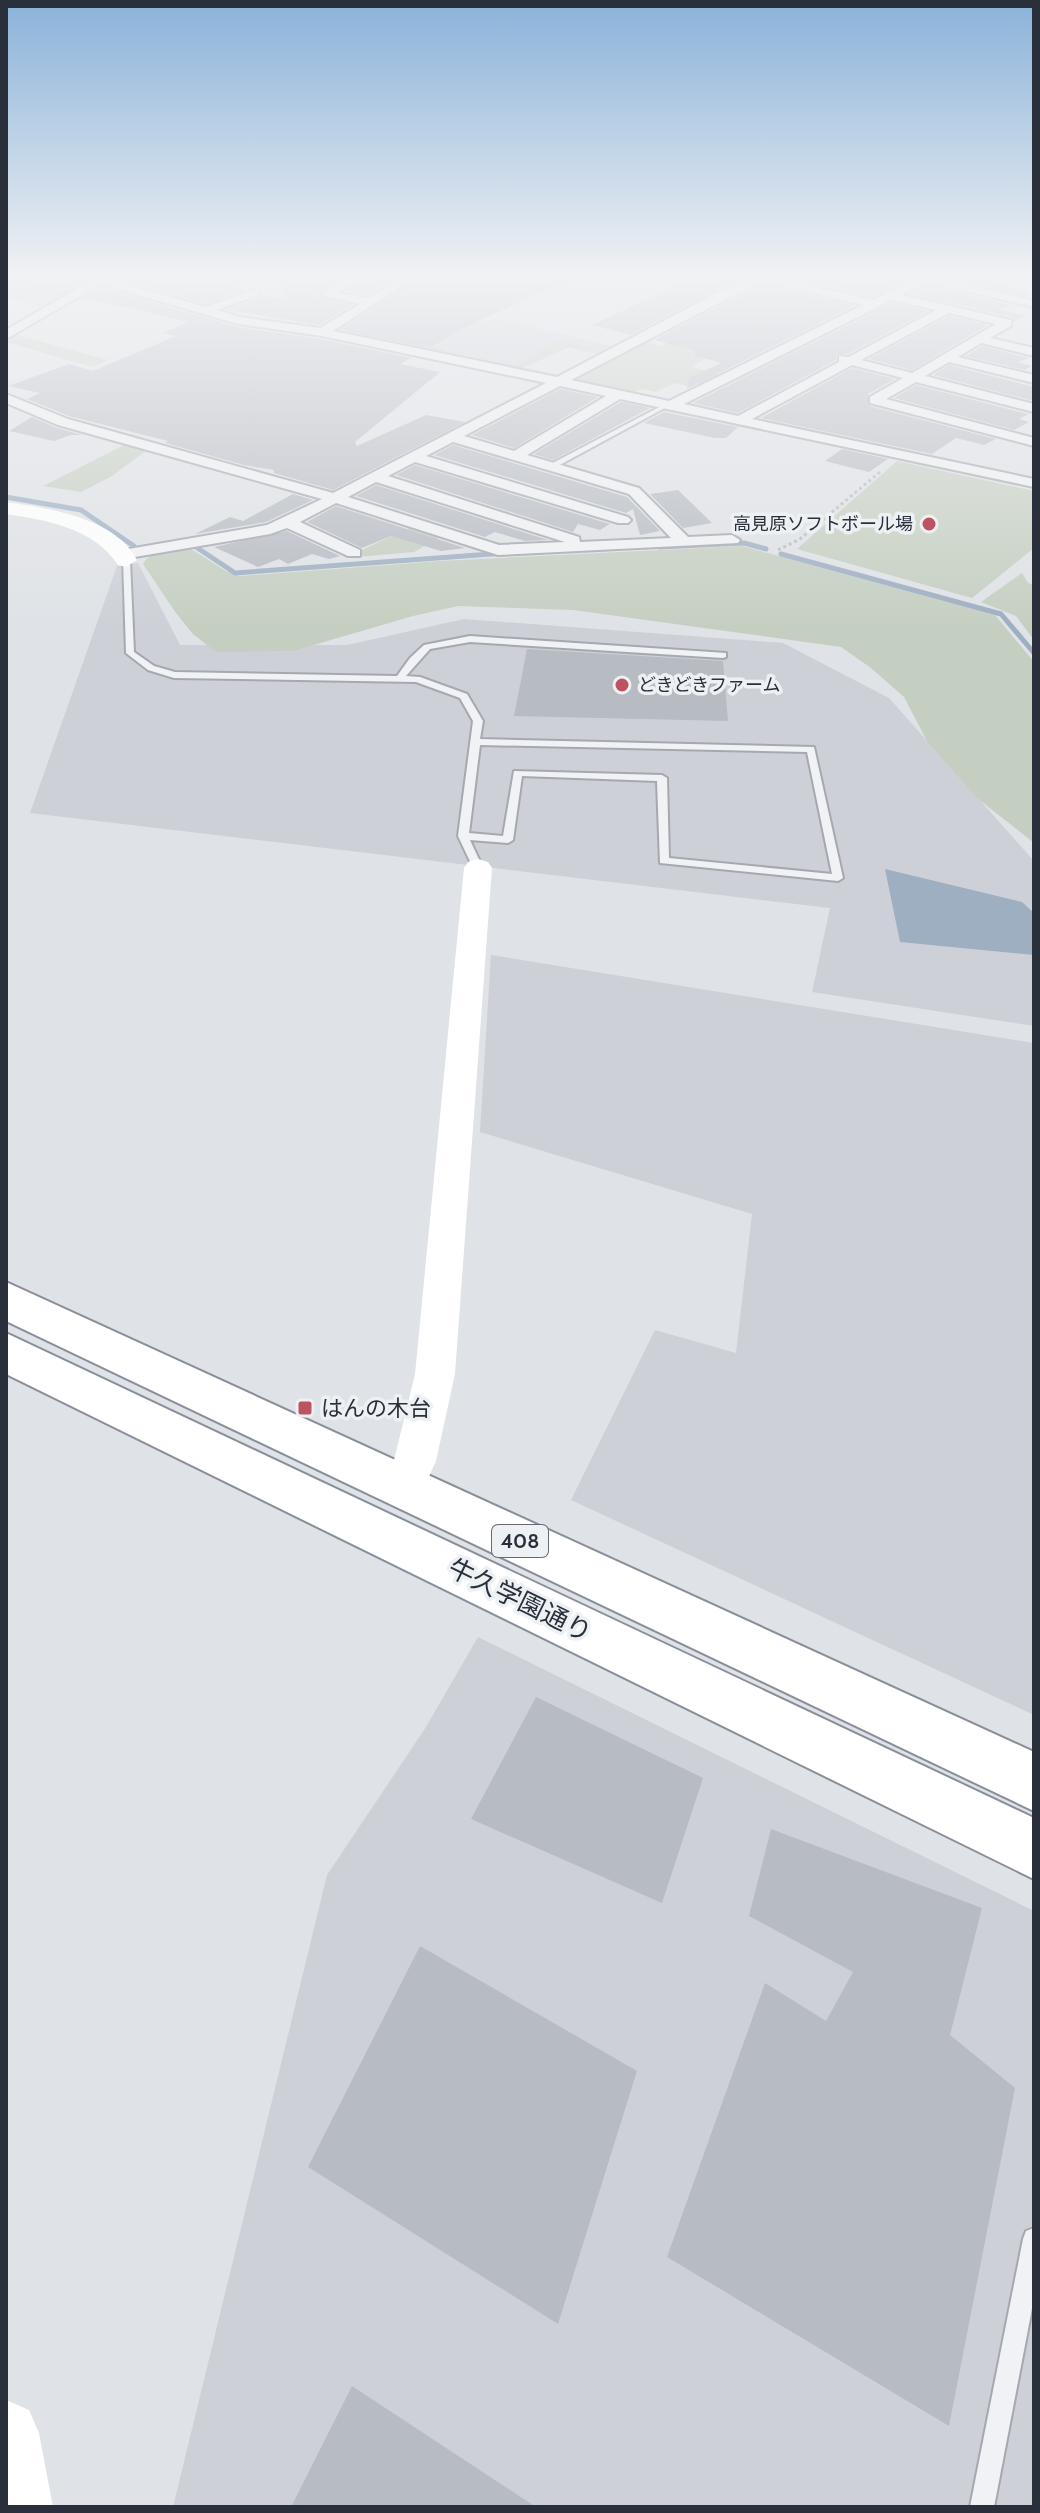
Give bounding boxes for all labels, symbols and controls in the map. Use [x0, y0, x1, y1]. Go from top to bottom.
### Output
place label: 高見原ソフトボール場 [733, 513, 913, 535]
marker: 高見原ソフトボール場 [920, 515, 938, 533]
place label: どきどきファーム [638, 674, 780, 696]
marker: どきどきファーム [613, 676, 631, 694]
place label: はんの木台 [321, 1395, 431, 1422]
marker: はんの木台 [296, 1399, 314, 1417]
road number: 408 [492, 1525, 548, 1557]
street label: 牛久学園通り [443, 1551, 597, 1649]

